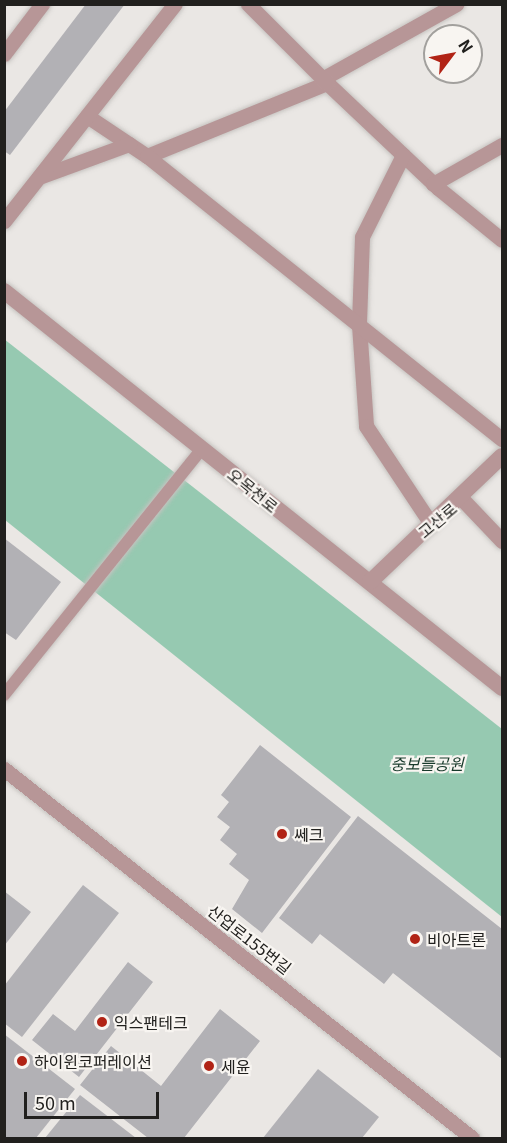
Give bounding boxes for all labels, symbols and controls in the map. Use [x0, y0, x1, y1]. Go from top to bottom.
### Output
north arrow [423, 24, 483, 84]
text: N [453, 34, 480, 57]
street label: 오목천로 [224, 464, 282, 516]
street label: 고산로 [414, 498, 460, 542]
park label: 중보들공원 [390, 753, 464, 773]
place label: 쎄크 [294, 824, 323, 844]
marker: 쎄크 [275, 827, 289, 841]
street label: 산업로155번길 [205, 901, 295, 977]
place label: 비아트론 [427, 929, 486, 949]
marker: 비아트론 [408, 932, 422, 946]
place label: 익스팬테크 [114, 1012, 188, 1032]
marker: 익스팬테크 [95, 1015, 109, 1029]
place label: 하이윈코퍼레이션 [34, 1051, 152, 1071]
marker: 하이윈코퍼레이션 [15, 1054, 29, 1068]
place label: 세윤 [221, 1056, 250, 1076]
marker: 세윤 [202, 1059, 216, 1073]
scale bar [27, 1080, 162, 1118]
text: 50 m [35, 1089, 76, 1115]

